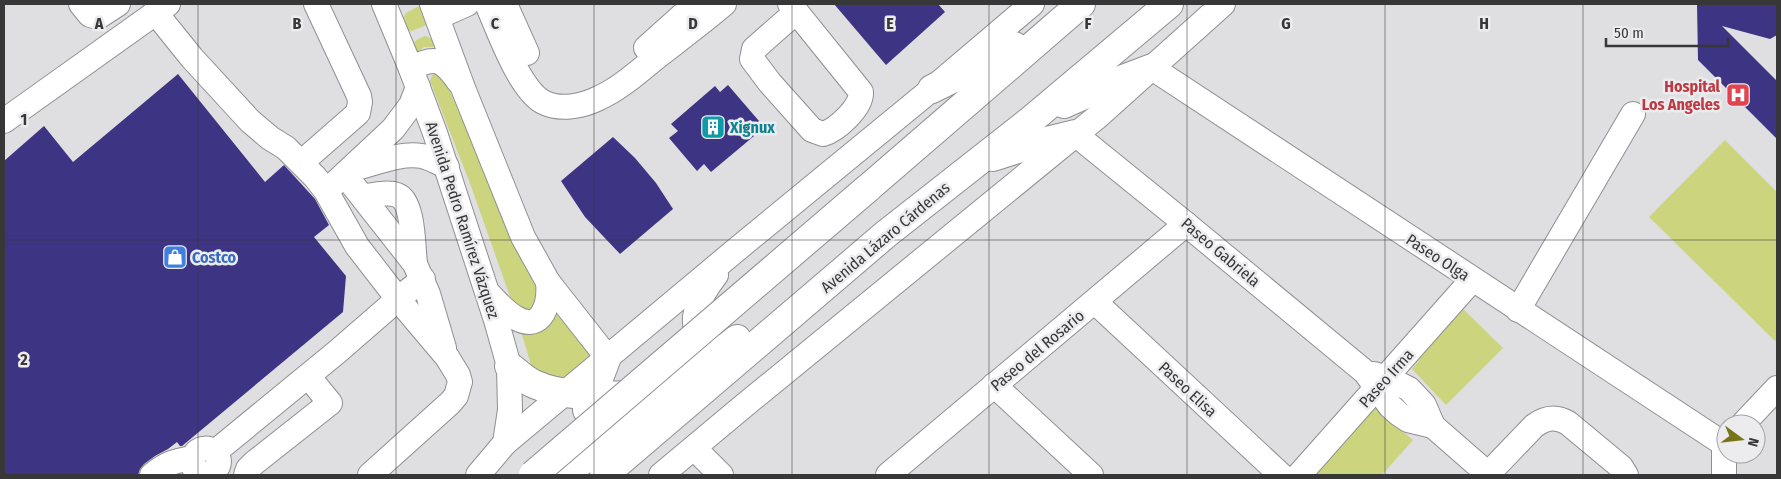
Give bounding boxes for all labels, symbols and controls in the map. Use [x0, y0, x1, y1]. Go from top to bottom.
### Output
text: A [94, 14, 104, 33]
text: B [293, 14, 302, 33]
text: C [491, 14, 500, 33]
text: D [688, 14, 698, 33]
text: E [886, 14, 894, 33]
text: F [1084, 14, 1092, 33]
text: G [1281, 14, 1291, 33]
text: H [1479, 14, 1489, 33]
scale bar [1606, 15, 1728, 47]
text: 50 m [1614, 24, 1644, 42]
place label: Hospital Los Angeles [1642, 77, 1721, 114]
hospital icon: Hospital Los Angeles [1725, 82, 1751, 108]
text: 1 [21, 110, 27, 129]
building icon: Xignux [700, 114, 726, 140]
place label: Xignux [729, 118, 775, 137]
street label: Avenida Pedro Ramírez Vázquez [422, 119, 503, 321]
street label: Avenida Lázaro Cárdenas [817, 178, 954, 297]
street label: Paseo Gabriela [1177, 214, 1264, 291]
street label: Paseo Olga [1403, 230, 1473, 285]
shop icon: Costco [162, 244, 188, 270]
place label: Costco [192, 248, 237, 267]
street label: Paseo del Rosario [987, 306, 1088, 395]
street label: Paseo Irma [1355, 345, 1418, 411]
text: 2 [19, 350, 28, 369]
street label: Paseo Elisa [1155, 358, 1221, 421]
north arrow [1716, 414, 1766, 464]
text: N [1744, 436, 1762, 448]

